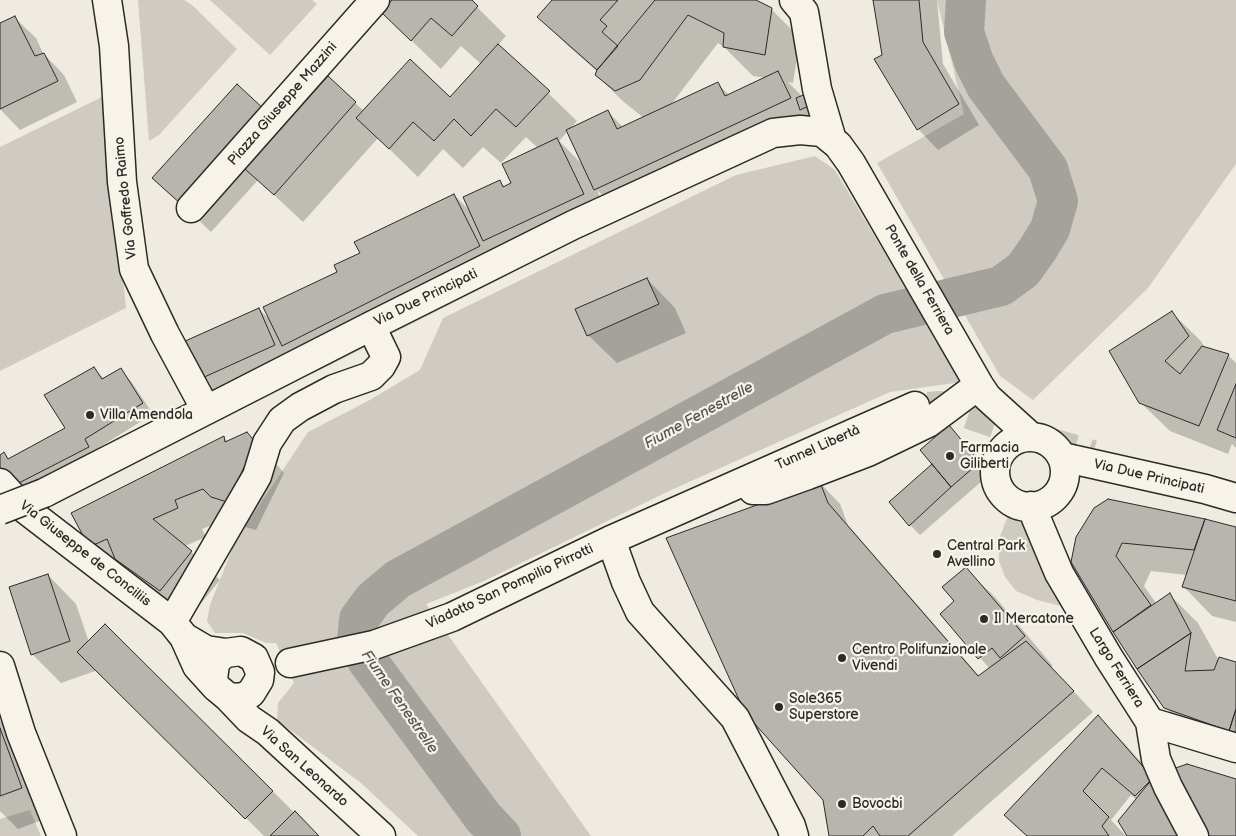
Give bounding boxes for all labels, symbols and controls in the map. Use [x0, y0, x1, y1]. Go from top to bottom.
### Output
street label: Piazza Giuseppe Mazzini [225, 39, 341, 169]
street label: Via Goffredo Raimo [111, 136, 141, 260]
street label: Ponte della Ferriera [881, 222, 957, 338]
street label: Via Due Principati [371, 266, 481, 330]
water label: Fiume Fenestrelle [641, 379, 757, 453]
place label: Villa Amendola [100, 407, 193, 423]
marker: Villa Amendola [84, 409, 96, 421]
street label: Tunnel Libertà [773, 422, 863, 474]
place label: Farmacia Giliberti [960, 440, 1019, 472]
marker: Farmacia Giliberti [944, 450, 956, 462]
street label: Via Due Principati [1092, 456, 1206, 498]
street label: Via Giuseppe de Conciliis [16, 498, 154, 610]
place label: Central Park Avellino [947, 538, 1025, 570]
street label: Viadotto San Pompilio Pirrotti [424, 541, 596, 633]
marker: Central Park Avellino [931, 548, 943, 560]
place label: Il Mercatone [994, 611, 1074, 627]
marker: Il Mercatone [978, 613, 990, 625]
street label: Largo Ferriera [1085, 625, 1147, 711]
place label: Centro Polifunzionale Vivendi [852, 642, 986, 674]
water label: Fiume Fenestrelle [357, 647, 441, 757]
marker: Centro Polifunzionale Vivendi [836, 652, 848, 664]
place label: Sole365 Superstore [789, 691, 859, 724]
marker: Sole365 Superstore [773, 701, 785, 713]
street label: Via San Leonardo [257, 723, 351, 811]
place label: Bovocbi [852, 796, 903, 812]
marker: Bovocbi [836, 798, 848, 810]

